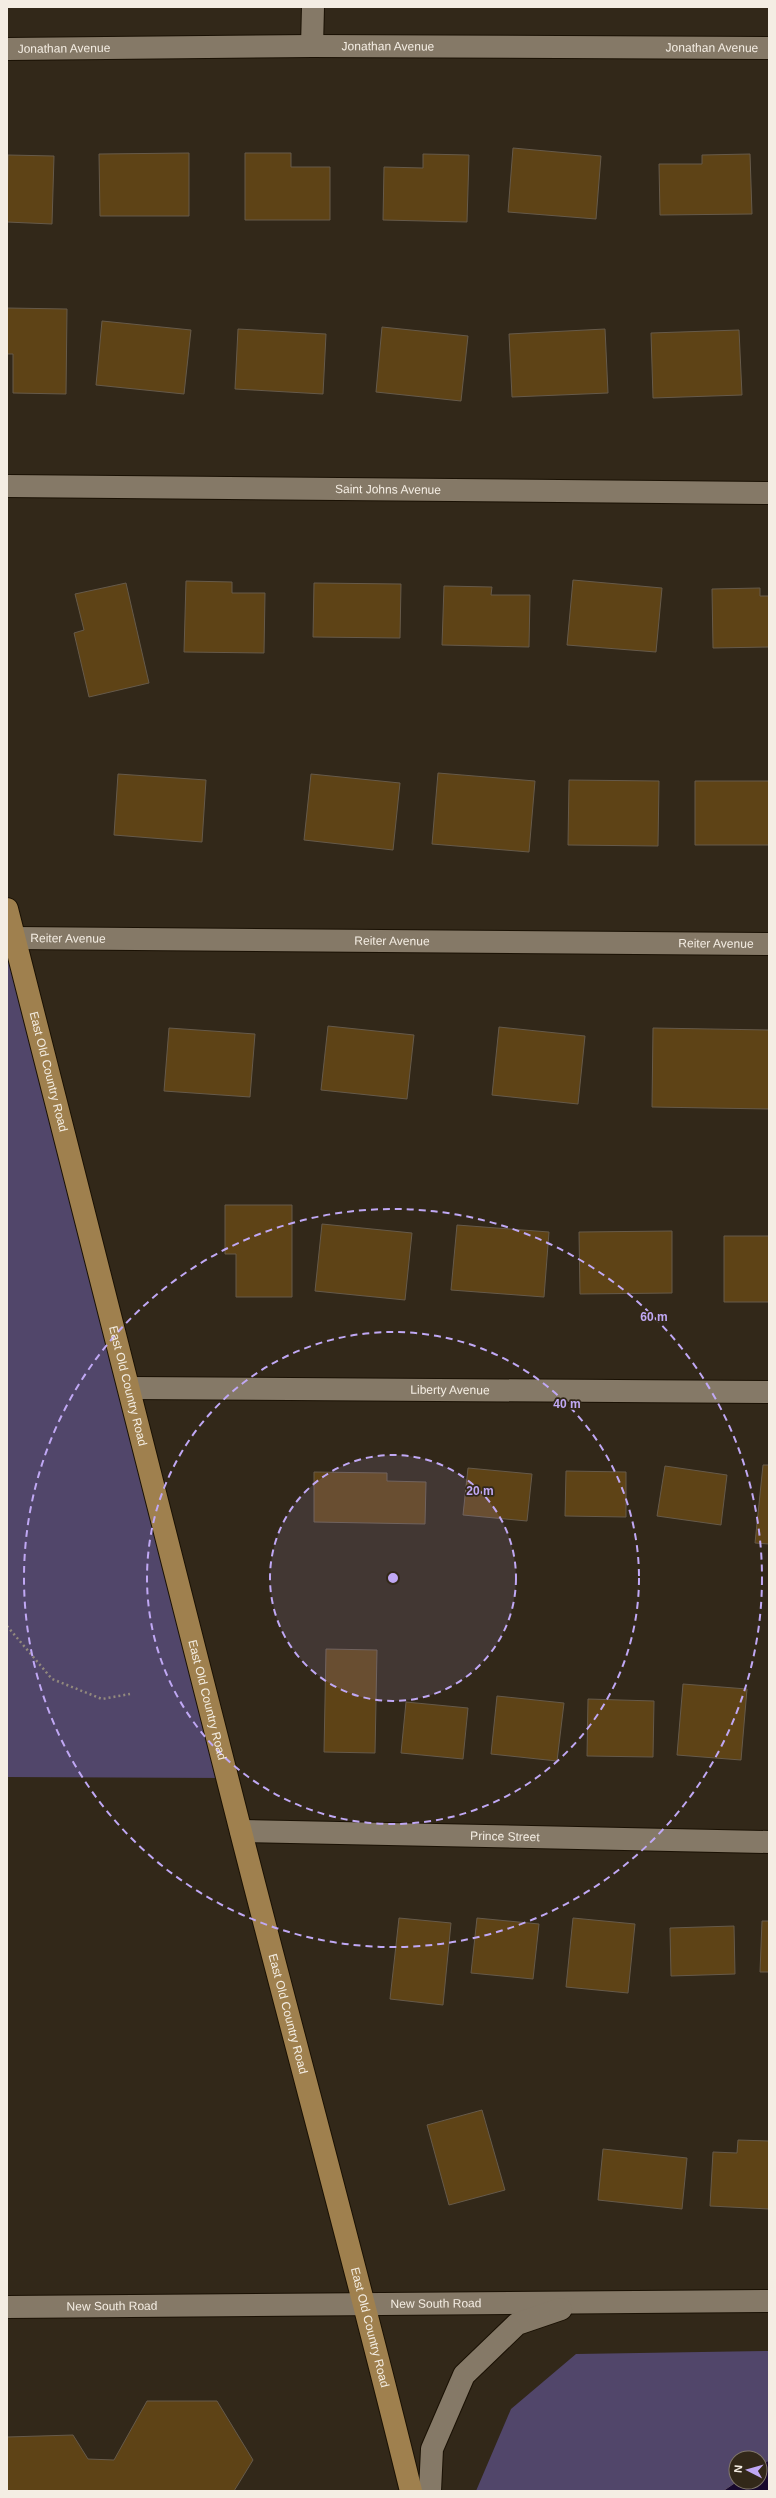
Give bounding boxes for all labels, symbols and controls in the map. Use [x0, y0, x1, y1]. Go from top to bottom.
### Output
street label: Jonathan Avenue [342, 39, 435, 54]
street label: Jonathan Avenue [18, 41, 111, 56]
street label: Jonathan Avenue [666, 41, 759, 55]
street label: Saint Johns Avenue [335, 482, 441, 497]
street label: Reiter Avenue [30, 931, 106, 946]
street label: Reiter Avenue [354, 934, 430, 948]
street label: Reiter Avenue [678, 936, 754, 951]
street label: East Old Country Road [27, 1010, 71, 1133]
text: 60 m [640, 1310, 668, 1324]
street label: East Old Country Road [106, 1324, 150, 1447]
street label: Liberty Avenue [410, 1383, 490, 1397]
text: 40 m [553, 1397, 581, 1411]
text: 20 m [466, 1484, 494, 1498]
centre of rings [386, 1571, 400, 1585]
street label: East Old Country Road [185, 1638, 229, 1762]
street label: Prince Street [470, 1829, 540, 1844]
street label: East Old Country Road [266, 1952, 311, 2075]
street label: East Old Country Road [348, 2266, 392, 2389]
street label: New South Road [390, 2296, 481, 2311]
street label: New South Road [67, 2299, 157, 2314]
north arrow [728, 2450, 768, 2490]
text: N [732, 2464, 744, 2474]

